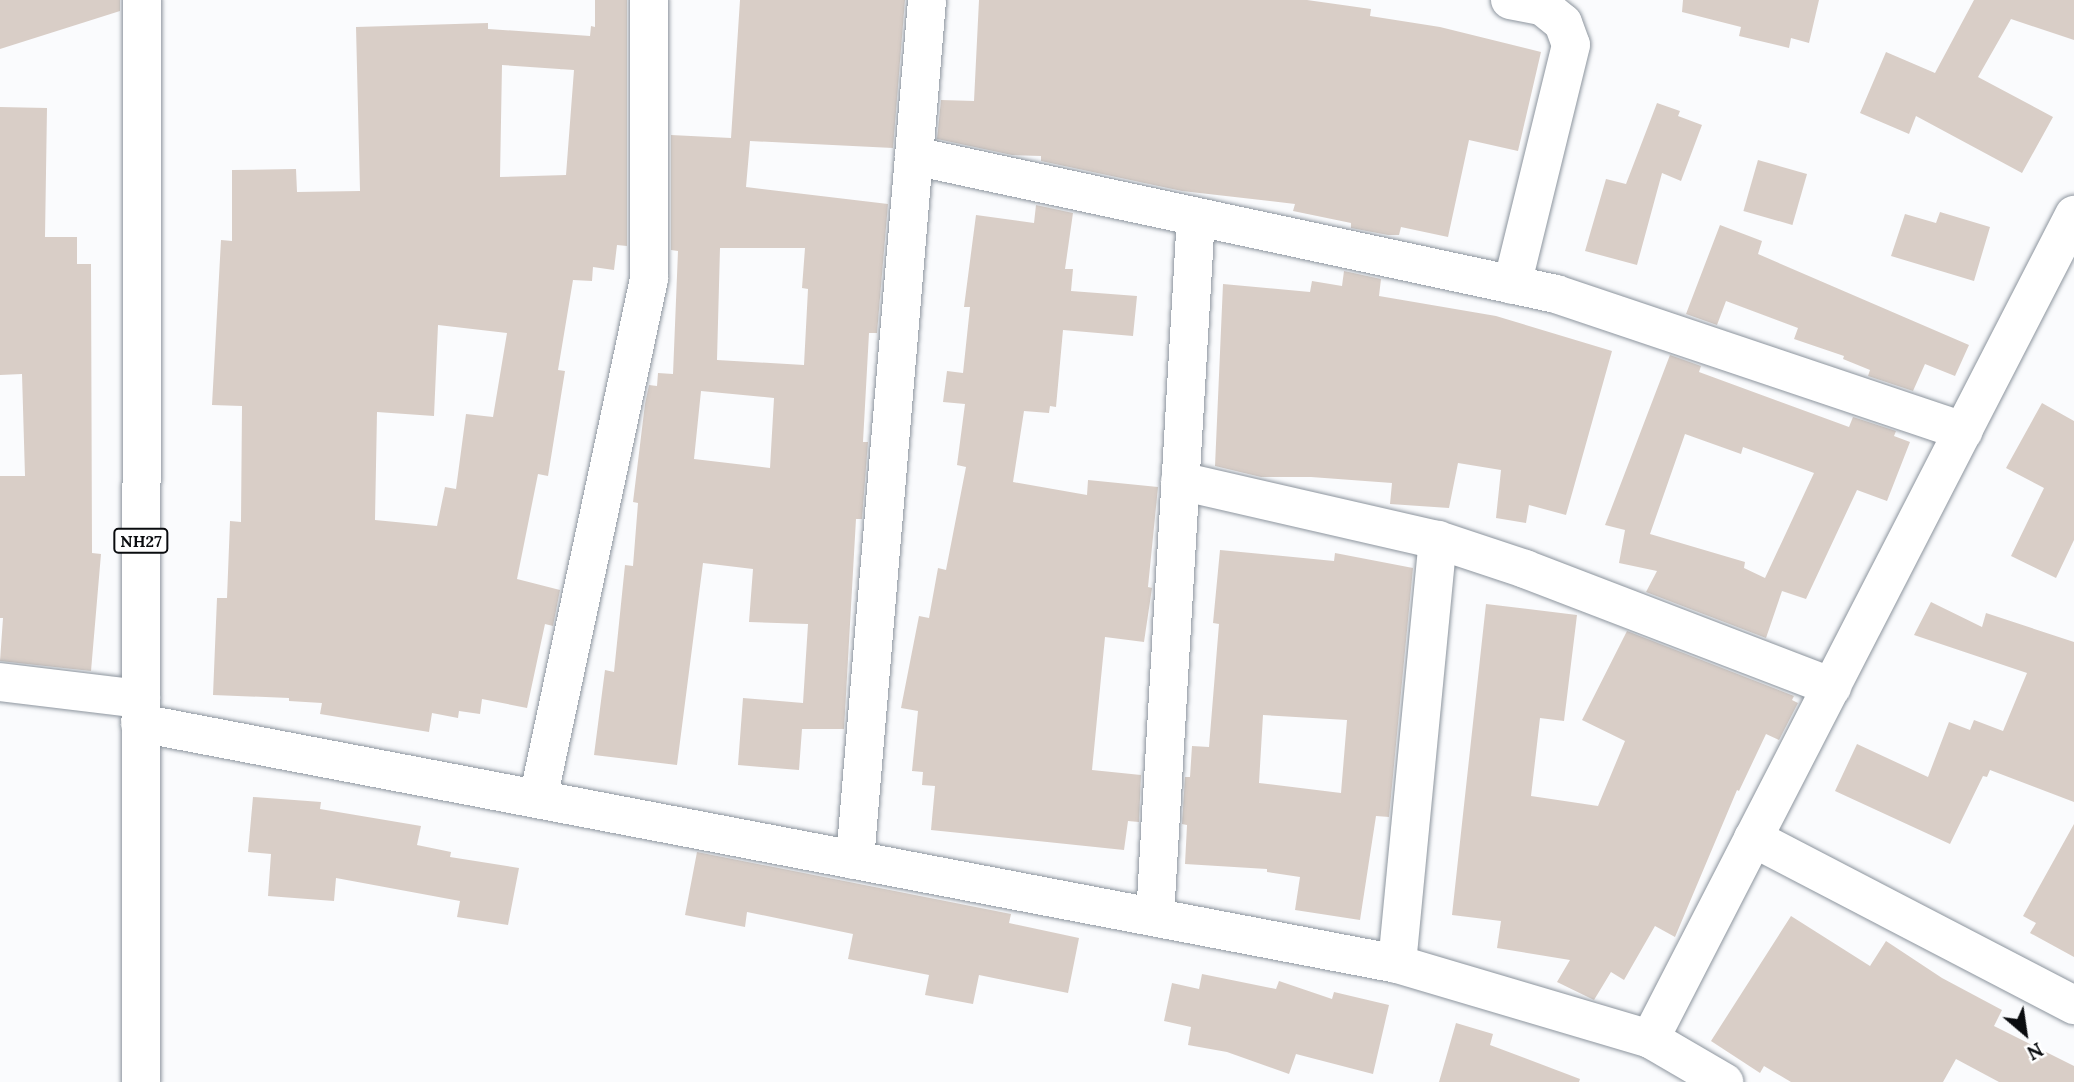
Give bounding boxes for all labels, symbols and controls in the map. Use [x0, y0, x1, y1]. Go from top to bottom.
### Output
road number: NH27 [113, 528, 169, 554]
north arrow [1990, 998, 2060, 1068]
text: N [2023, 1037, 2047, 1065]

